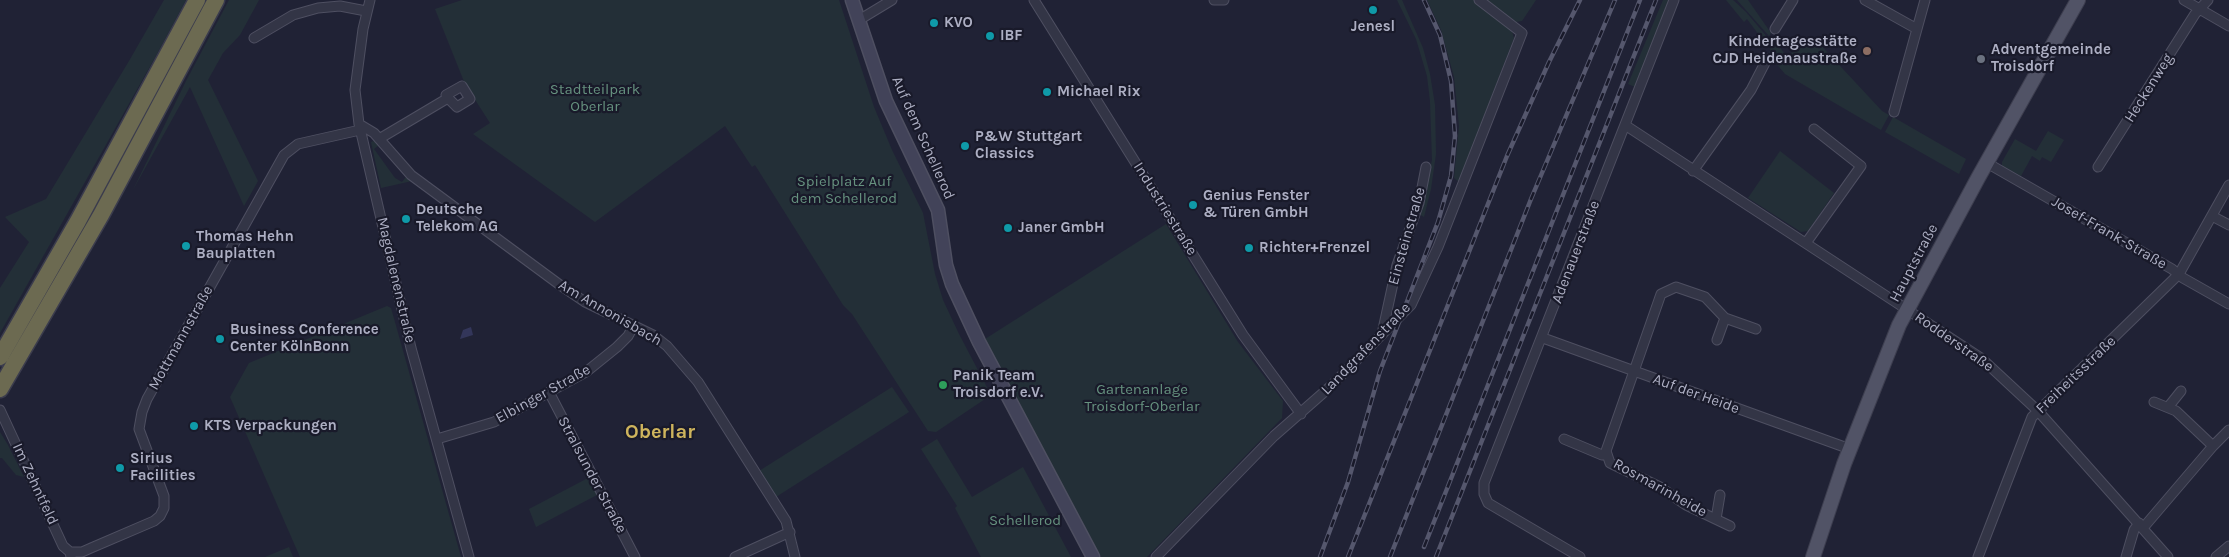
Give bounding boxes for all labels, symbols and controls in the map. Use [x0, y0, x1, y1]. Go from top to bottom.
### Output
marker: Jenesl [1367, 4, 1379, 16]
place label: KVO [944, 14, 973, 32]
marker: KVO [928, 17, 940, 29]
place label: Jenesl [1351, 18, 1395, 36]
place label: IBF [1000, 27, 1022, 45]
marker: IBF [984, 30, 996, 42]
place label: Kindertagesstätte CJD Heidenaustraße [1712, 33, 1857, 68]
place label: Adventgemeinde Troisdorf [1991, 41, 2111, 76]
marker: Kindertagesstätte CJD Heidenaustraße [1861, 45, 1873, 57]
street label: Heckenweg [2121, 50, 2177, 126]
marker: Adventgemeinde Troisdorf [1975, 53, 1987, 65]
street label: Auf dem Schellerod [888, 74, 958, 202]
park label: Stadtteilpark Oberlar [550, 81, 640, 116]
place label: Michael Rix [1057, 83, 1140, 101]
marker: Michael Rix [1041, 86, 1053, 98]
place label: P&W Stuttgart Classics [975, 128, 1082, 163]
marker: P&W Stuttgart Classics [959, 140, 971, 152]
street label: Industriestraße [1129, 159, 1201, 259]
park label: Spielplatz Auf dem Schellerod [791, 173, 897, 208]
street label: Einsteinstraße [1384, 185, 1430, 287]
place label: Genius Fenster & Türen GmbH [1203, 187, 1309, 222]
street label: Josef-Frank-Straße [2048, 193, 2170, 273]
street label: Adenauerstraße [1548, 198, 1604, 306]
marker: Genius Fenster & Türen GmbH [1187, 199, 1199, 211]
place label: Deutsche Telekom AG [416, 201, 498, 236]
marker: Deutsche Telekom AG [400, 213, 412, 225]
street label: Magdalenenstraße [373, 215, 419, 345]
place label: Janer GmbH [1018, 219, 1105, 237]
street label: Hauptstraße [1886, 221, 1942, 305]
marker: Janer GmbH [1002, 222, 1014, 234]
place label: Thomas Hehn Bauplatten [196, 228, 294, 263]
place label: Richter+Frenzel [1259, 239, 1370, 257]
marker: Thomas Hehn Bauplatten [180, 240, 192, 252]
marker: Richter+Frenzel [1243, 242, 1255, 254]
street label: Am Annonisbach [555, 276, 665, 350]
street label: Mottmannstraße [145, 283, 217, 393]
street label: Landgrafenstraße [1317, 299, 1415, 399]
street label: Rodderstraße [1911, 308, 1997, 376]
place label: Business Conference Center KölnBonn [230, 321, 379, 356]
street label: Freiheitsstraße [2032, 332, 2120, 418]
marker: Business Conference Center KölnBonn [214, 333, 226, 345]
street label: Elbinger Straße [493, 361, 593, 427]
place label: Panik Team Troisdorf e.V. [953, 367, 1043, 402]
street label: Auf der Heide [1650, 370, 1742, 418]
marker: Panik Team Troisdorf e.V. [937, 379, 949, 391]
park label: Gartenanlage Troisdorf-Oberlar [1085, 381, 1199, 416]
street label: Stralsunder Straße [554, 414, 630, 536]
place label: KTS Verpackungen [204, 417, 337, 435]
marker: KTS Verpackungen [188, 420, 200, 432]
district label: Oberlar [625, 420, 695, 444]
street label: Im Zehntfeld [8, 440, 62, 528]
place label: Sirius Facilities [130, 450, 196, 485]
street label: Rosmarinheide [1610, 455, 1710, 521]
marker: Sirius Facilities [114, 462, 126, 474]
park label: Schellerod [989, 512, 1061, 530]

